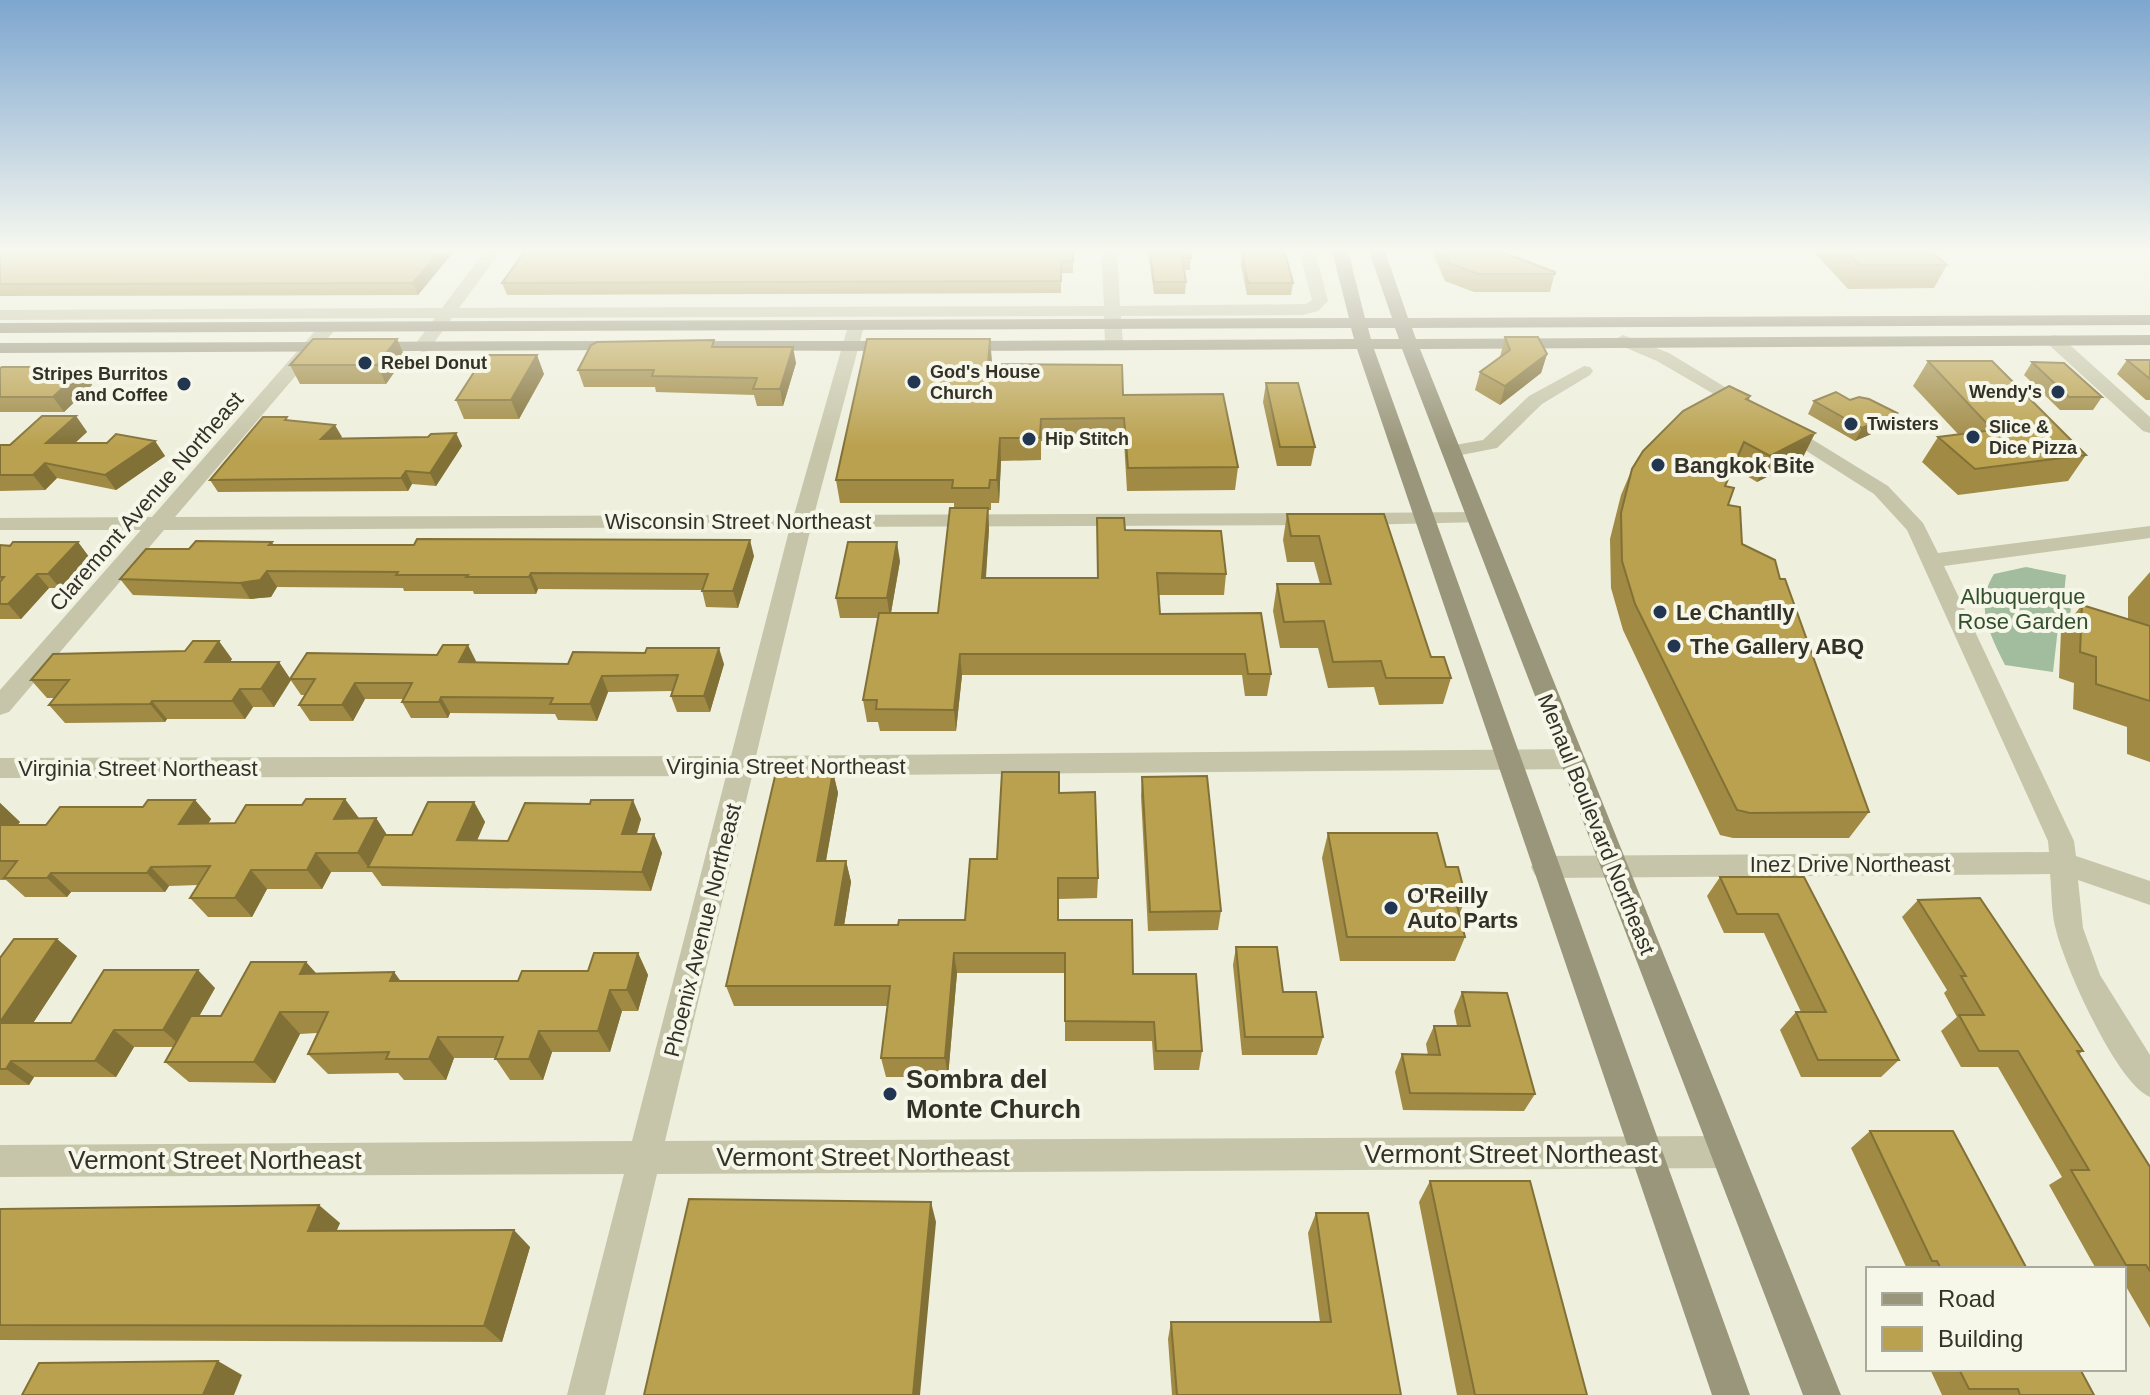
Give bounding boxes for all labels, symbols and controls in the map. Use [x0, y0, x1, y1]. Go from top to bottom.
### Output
place label: Rebel Donut [381, 353, 487, 373]
marker: Rebel Donut [356, 354, 374, 372]
place label: God's House Church [930, 362, 1040, 403]
place label: Stripes Burritos and Coffee [32, 364, 168, 405]
marker: God's House Church [905, 373, 923, 391]
marker: Stripes Burritos and Coffee [175, 375, 193, 393]
place label: Wendy's [1969, 382, 2042, 402]
marker: Wendy's [2049, 383, 2067, 401]
street label: Claremont Avenue Northeast [44, 387, 248, 616]
place label: Twisters [1867, 414, 1939, 434]
marker: Twisters [1842, 415, 1860, 433]
place label: Slice & Dice Pizza [1989, 417, 2078, 458]
marker: Slice & Dice Pizza [1964, 428, 1982, 446]
place label: Hip Stitch [1045, 429, 1129, 449]
marker: Hip Stitch [1020, 430, 1038, 448]
place label: Bangkok Bite [1674, 453, 1815, 478]
marker: Bangkok Bite [1649, 456, 1667, 474]
street label: Wisconsin Street Northeast [605, 509, 871, 534]
park label: Albuquerque Rose Garden [1958, 584, 2088, 634]
place label: Le Chantlly [1676, 600, 1795, 625]
marker: Le Chantlly [1651, 603, 1669, 621]
place label: The Gallery ABQ [1690, 634, 1864, 659]
marker: The Gallery ABQ [1665, 637, 1683, 655]
street label: Menaul Boulevard Northeast [1533, 690, 1660, 958]
street label: Virginia Street Northeast [666, 754, 906, 779]
street label: Virginia Street Northeast [18, 756, 258, 781]
street label: Phoenix Avenue Northeast [659, 801, 746, 1059]
street label: Inez Drive Northeast [1750, 852, 1950, 877]
place label: O'Reilly Auto Parts [1407, 883, 1518, 933]
marker: O'Reilly Auto Parts [1382, 899, 1400, 917]
place label: Sombra del Monte Church [906, 1064, 1081, 1124]
marker: Sombra del Monte Church [881, 1085, 899, 1103]
street label: Vermont Street Northeast [1364, 1139, 1658, 1169]
street label: Vermont Street Northeast [716, 1142, 1010, 1172]
street label: Vermont Street Northeast [68, 1145, 362, 1175]
legend [1866, 1267, 2126, 1371]
text: Road [1938, 1285, 1995, 1312]
text: Building [1938, 1325, 2023, 1352]

